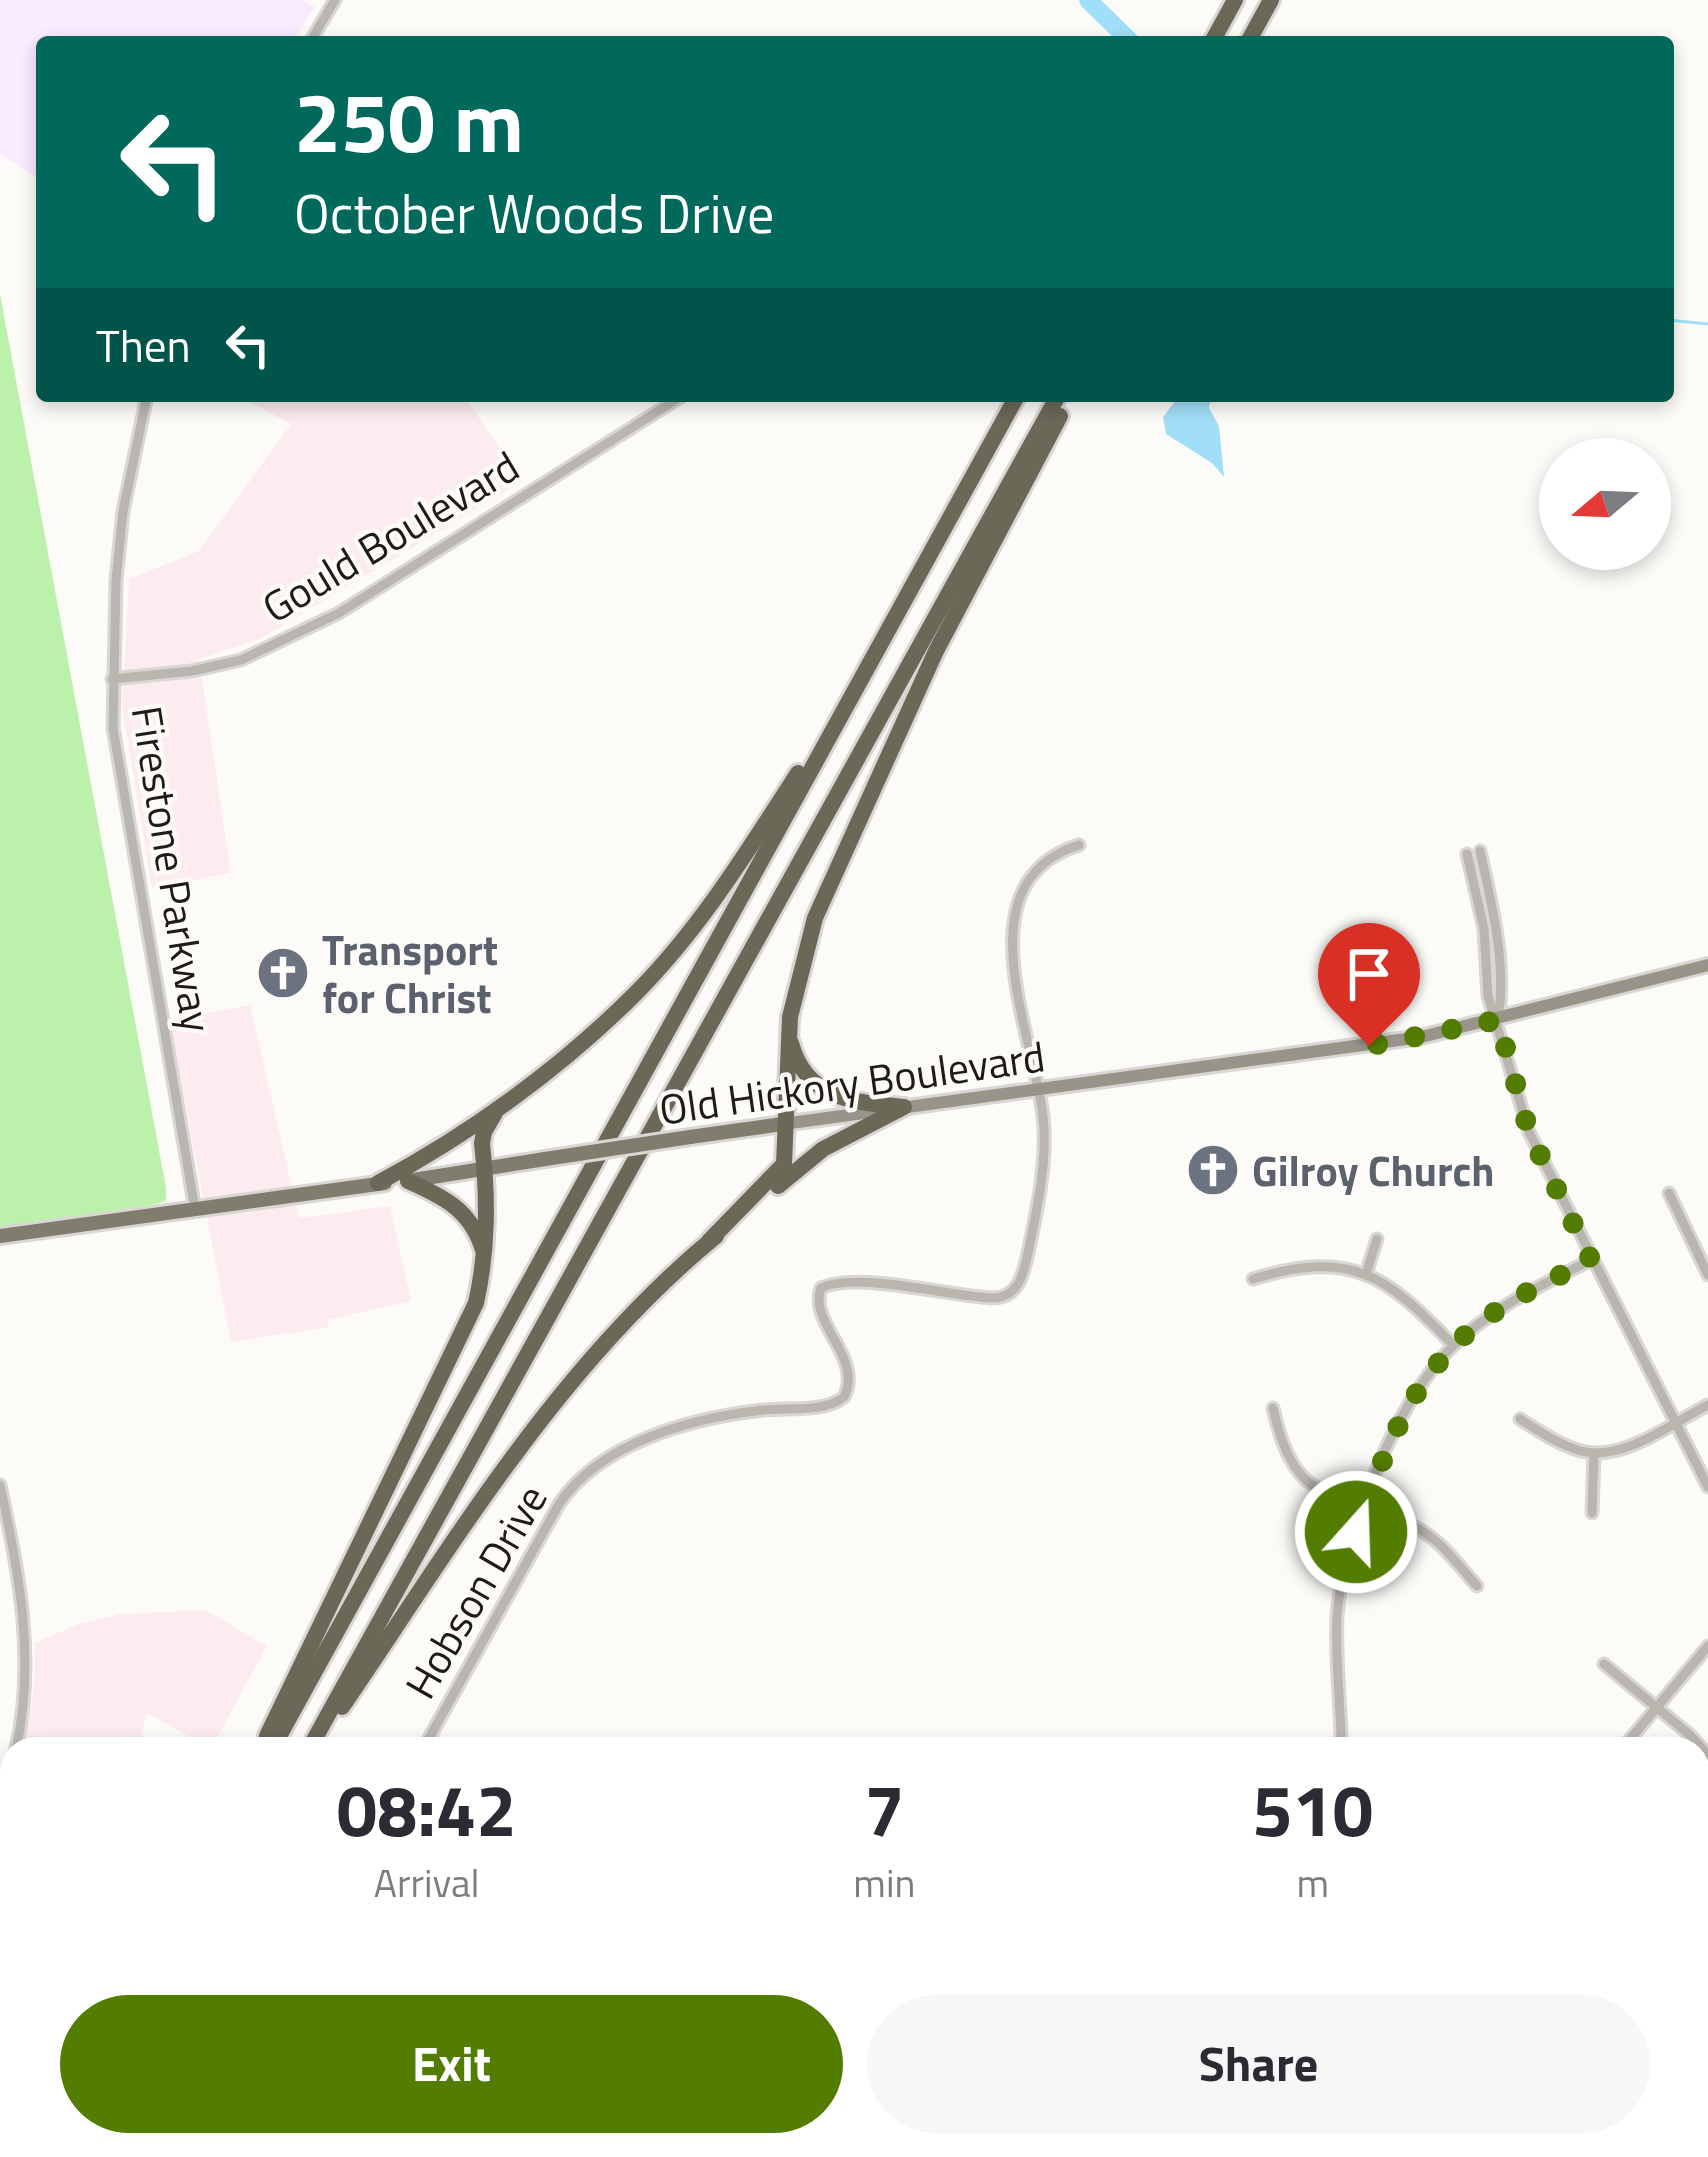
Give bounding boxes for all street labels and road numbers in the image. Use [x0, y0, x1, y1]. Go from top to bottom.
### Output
street label: Gould Boulevard [249, 434, 531, 638]
street label: Firestone Parkway [116, 701, 230, 1037]
street label: Old Hickory Boulevard [655, 1023, 1049, 1141]
street label: Hobson Drive [388, 1472, 562, 1710]

